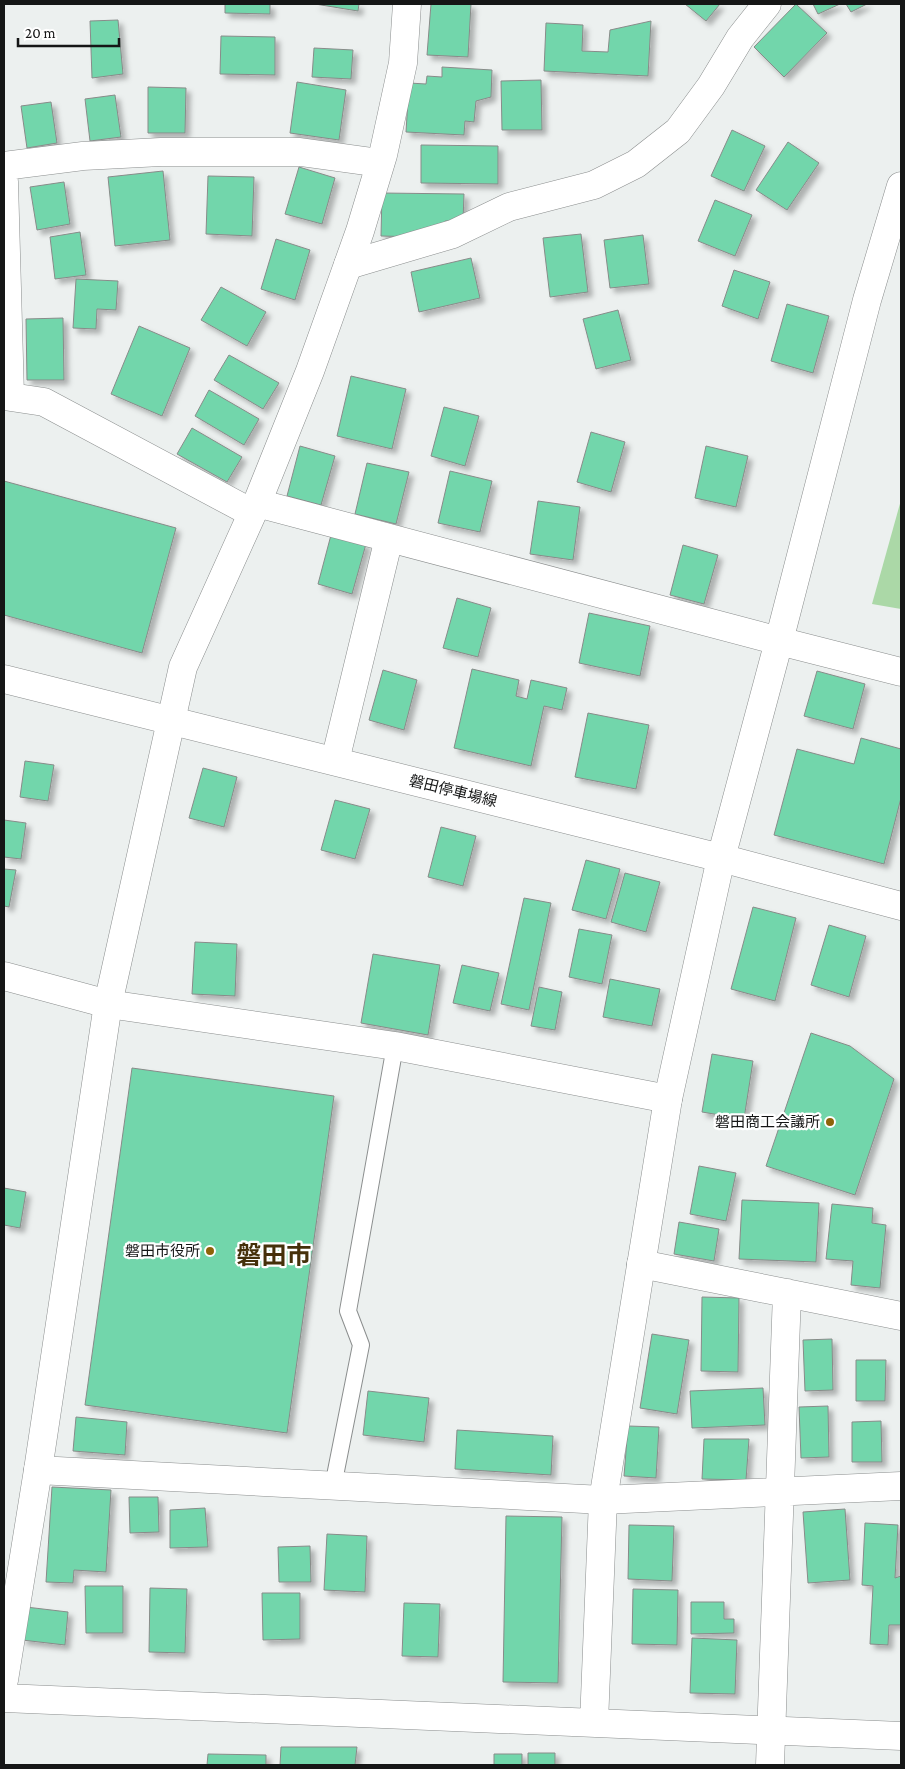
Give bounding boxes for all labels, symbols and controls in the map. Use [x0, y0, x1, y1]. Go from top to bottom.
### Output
scale bar [18, 15, 119, 47]
text: 20 m [25, 25, 56, 41]
street label: 磐田停車場線 [407, 772, 499, 810]
place label: 磐田商工会議所 [715, 1114, 820, 1130]
marker: 磐田商工会議所 [824, 1116, 836, 1128]
district label: 磐田市 [236, 1242, 312, 1269]
place label: 磐田市役所 [125, 1243, 200, 1259]
marker: 磐田市役所 [204, 1245, 216, 1257]

